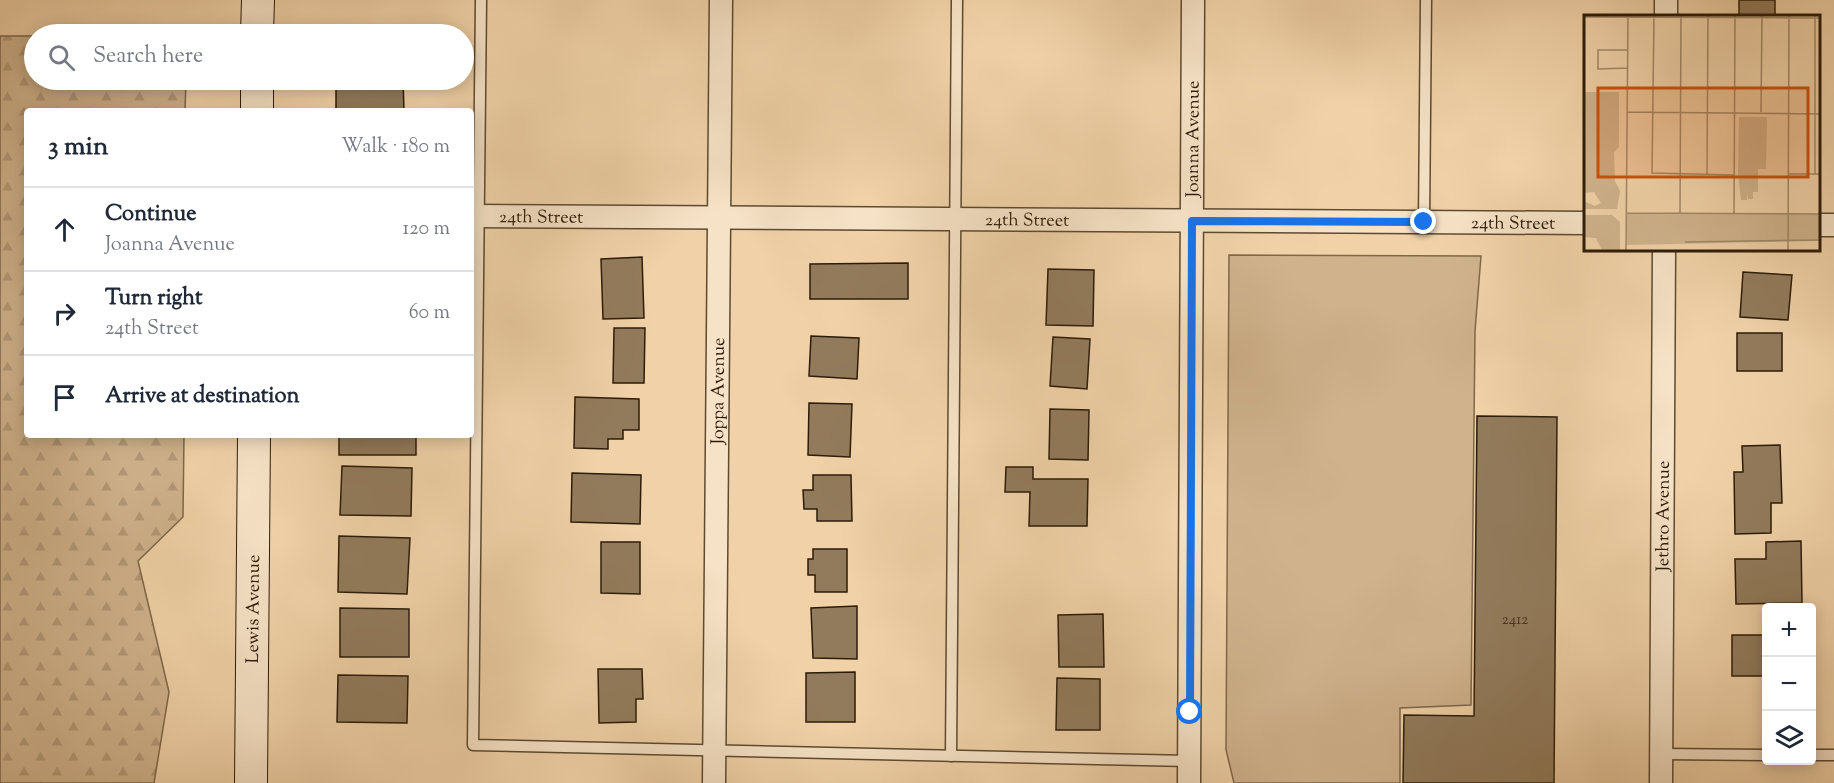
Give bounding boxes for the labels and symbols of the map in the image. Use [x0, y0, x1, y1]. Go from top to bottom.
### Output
inset map [1584, 15, 1819, 250]
street label: Joanna Avenue [1181, 80, 1208, 199]
street label: 24th Street [499, 205, 583, 232]
street label: 24th Street [985, 208, 1069, 235]
route end [1410, 208, 1436, 234]
street label: 24th Street [1471, 211, 1555, 238]
street label: Joppa Avenue [706, 337, 733, 446]
street label: Jethro Avenue [1651, 461, 1678, 572]
street label: Lewis Avenue [241, 555, 268, 663]
house number: 2412 [1502, 610, 1528, 631]
route start [1176, 698, 1202, 724]

